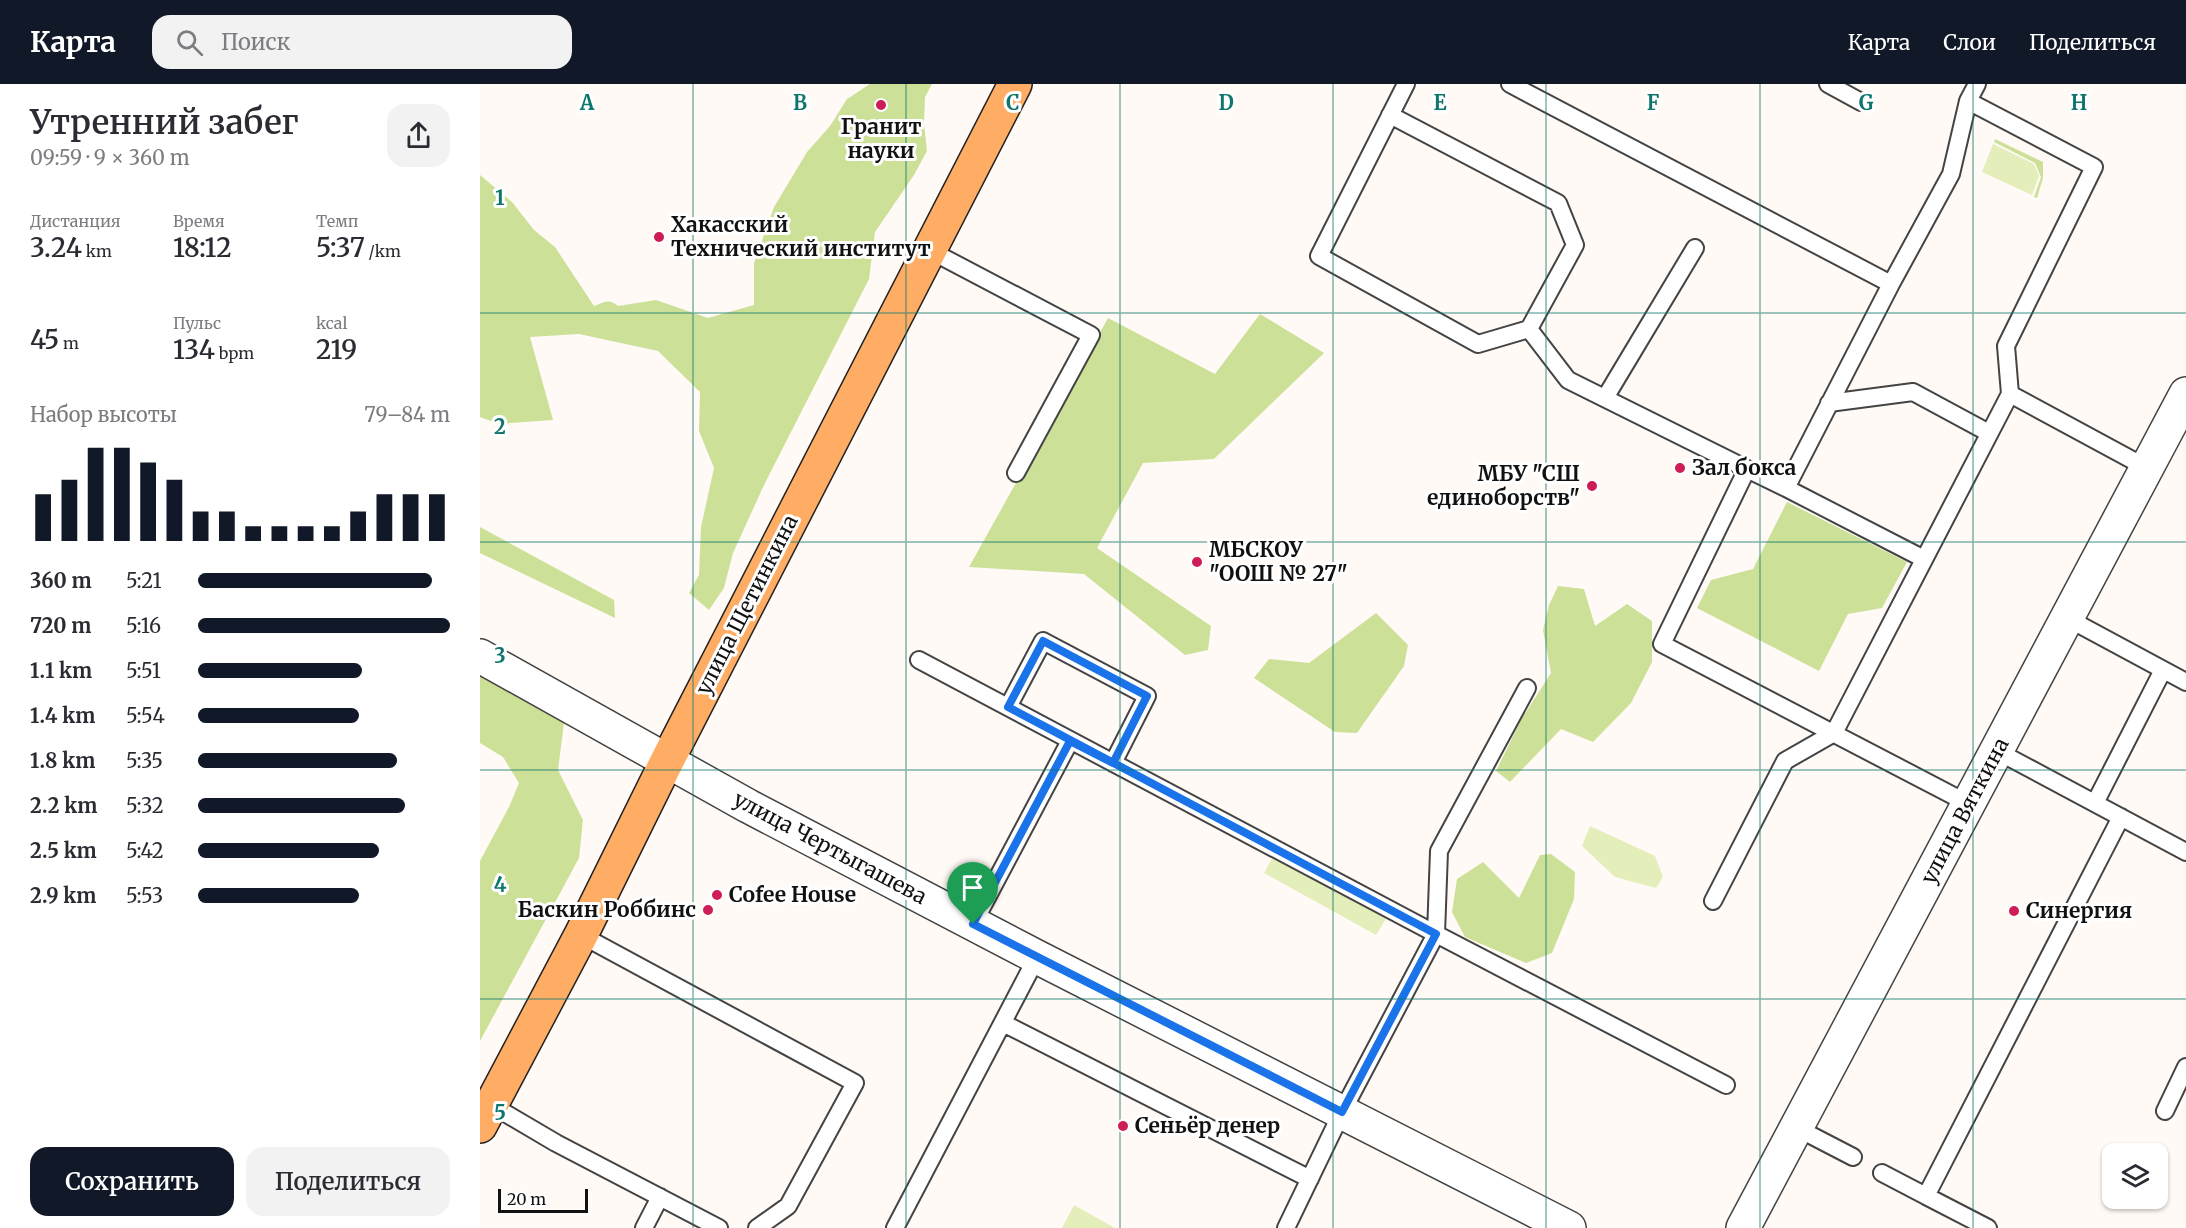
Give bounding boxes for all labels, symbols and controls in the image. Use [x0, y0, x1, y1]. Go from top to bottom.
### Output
search box [152, 15, 572, 69]
text: Карта [30, 24, 116, 60]
icon: search [173, 26, 206, 59]
text: Поиск [221, 28, 291, 56]
text: Карта [1848, 29, 1910, 56]
text: Слои [1943, 29, 1996, 56]
text: Поделиться [2029, 29, 2156, 56]
text: A [579, 90, 595, 115]
text: B [793, 90, 807, 115]
text: C [1006, 90, 1020, 115]
text: D [1218, 90, 1234, 115]
text: E [1433, 90, 1447, 115]
text: F [1647, 90, 1660, 115]
text: G [1859, 90, 1874, 115]
text: H [2071, 90, 2087, 115]
marker: Гранит науки [874, 98, 888, 112]
text: Утренний забег [30, 102, 299, 143]
button: share [387, 104, 450, 167]
place label: Гранит науки [841, 113, 921, 164]
text: 09:59 · 9 × 360 m [30, 145, 190, 170]
text: 1 [495, 185, 505, 210]
text: Дистанция [30, 211, 121, 231]
text: Время [173, 211, 225, 231]
text: Темп [316, 211, 358, 231]
place label: Хакасский Технический институт [671, 211, 931, 262]
marker: Хакасский Технический институт [652, 230, 666, 244]
text: 3.24 [30, 231, 82, 264]
text: 18:12 [173, 231, 232, 264]
text: 5:37 [316, 231, 365, 264]
text: km [82, 241, 112, 261]
text: /km [365, 241, 401, 261]
text: Пульс [173, 313, 221, 333]
text: kcal [316, 313, 347, 333]
text: 45 [30, 323, 59, 356]
text: m [59, 333, 79, 353]
text: 134 [173, 333, 215, 366]
text: 219 [316, 333, 357, 366]
text: bpm [215, 343, 254, 363]
text: Набор высоты [30, 402, 177, 427]
text: 79–84 m [364, 402, 450, 427]
text: 2 [494, 414, 506, 439]
place label: Зал бокса [1692, 454, 1797, 481]
place label: МБУ "СШ единоборств" [1427, 460, 1580, 511]
marker: Зал бокса [1673, 461, 1687, 475]
marker: МБУ "СШ единоборств" [1585, 479, 1599, 493]
street label: улица Щетинкина [689, 510, 804, 699]
place label: МБСКОУ "ООШ № 27" [1209, 536, 1348, 587]
marker: МБСКОУ "ООШ № 27" [1190, 555, 1204, 569]
text: 360 m [30, 568, 92, 593]
text: 5:21 [126, 568, 162, 593]
text: 720 m [30, 613, 91, 638]
text: 5:16 [126, 613, 161, 638]
text: 3 [494, 643, 506, 668]
text: 1.1 km [30, 658, 92, 683]
text: 5:51 [126, 658, 161, 683]
text: 1.4 km [30, 703, 95, 728]
text: 5:54 [126, 703, 165, 728]
street label: улица Вяткина [1915, 733, 2014, 889]
text: 1.8 km [30, 748, 95, 773]
text: 5:35 [126, 748, 163, 773]
street label: улица Чертыгашева [729, 785, 932, 910]
text: 2.2 km [30, 793, 97, 818]
text: 5:32 [126, 793, 164, 818]
text: 2.5 km [30, 838, 97, 863]
text: 5:42 [126, 838, 164, 863]
pin [947, 862, 998, 924]
icon: arrive [956, 871, 989, 904]
text: 4 [494, 872, 507, 897]
place label: Cofee House [729, 881, 856, 908]
text: 2.9 km [30, 883, 96, 908]
text: 5:53 [126, 883, 163, 908]
marker: Cofee House [710, 888, 724, 902]
place label: Баскин Роббинс [518, 896, 696, 923]
place label: Синергия [2026, 897, 2132, 924]
marker: Баскин Роббинс [701, 903, 715, 917]
marker: Синергия [2007, 904, 2021, 918]
text: 5 [494, 1100, 506, 1125]
place label: Сеньёр денер [1135, 1112, 1280, 1139]
marker: Сеньёр денер [1116, 1119, 1130, 1133]
map controls [2102, 1143, 2168, 1209]
button: layers [2102, 1143, 2168, 1209]
button: Сохранить [30, 1147, 234, 1216]
button: Поделиться [246, 1147, 450, 1216]
scale bar [498, 1186, 588, 1214]
text: 20 m [507, 1189, 546, 1209]

